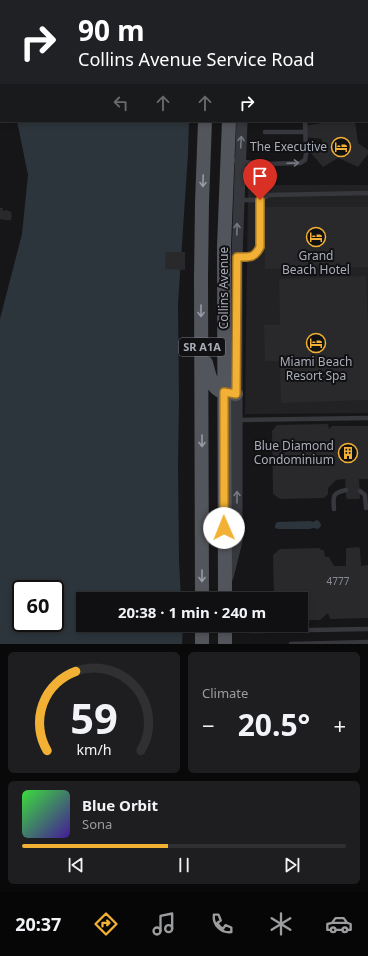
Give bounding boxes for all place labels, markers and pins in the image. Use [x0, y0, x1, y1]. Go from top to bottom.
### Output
hotel icon: The Executive [330, 136, 352, 158]
place label: The Executive [250, 138, 327, 155]
pin [243, 159, 277, 200]
hotel icon: Grand Beach Hotel [305, 226, 327, 248]
place label: Grand Beach Hotel [282, 247, 350, 278]
hotel icon: Miami Beach Resort Spa [305, 332, 327, 354]
place label: Miami Beach Resort Spa [280, 353, 352, 384]
place label: Blue Diamond Condominium [254, 437, 334, 468]
building icon: Blue Diamond Condominium [337, 442, 359, 464]

